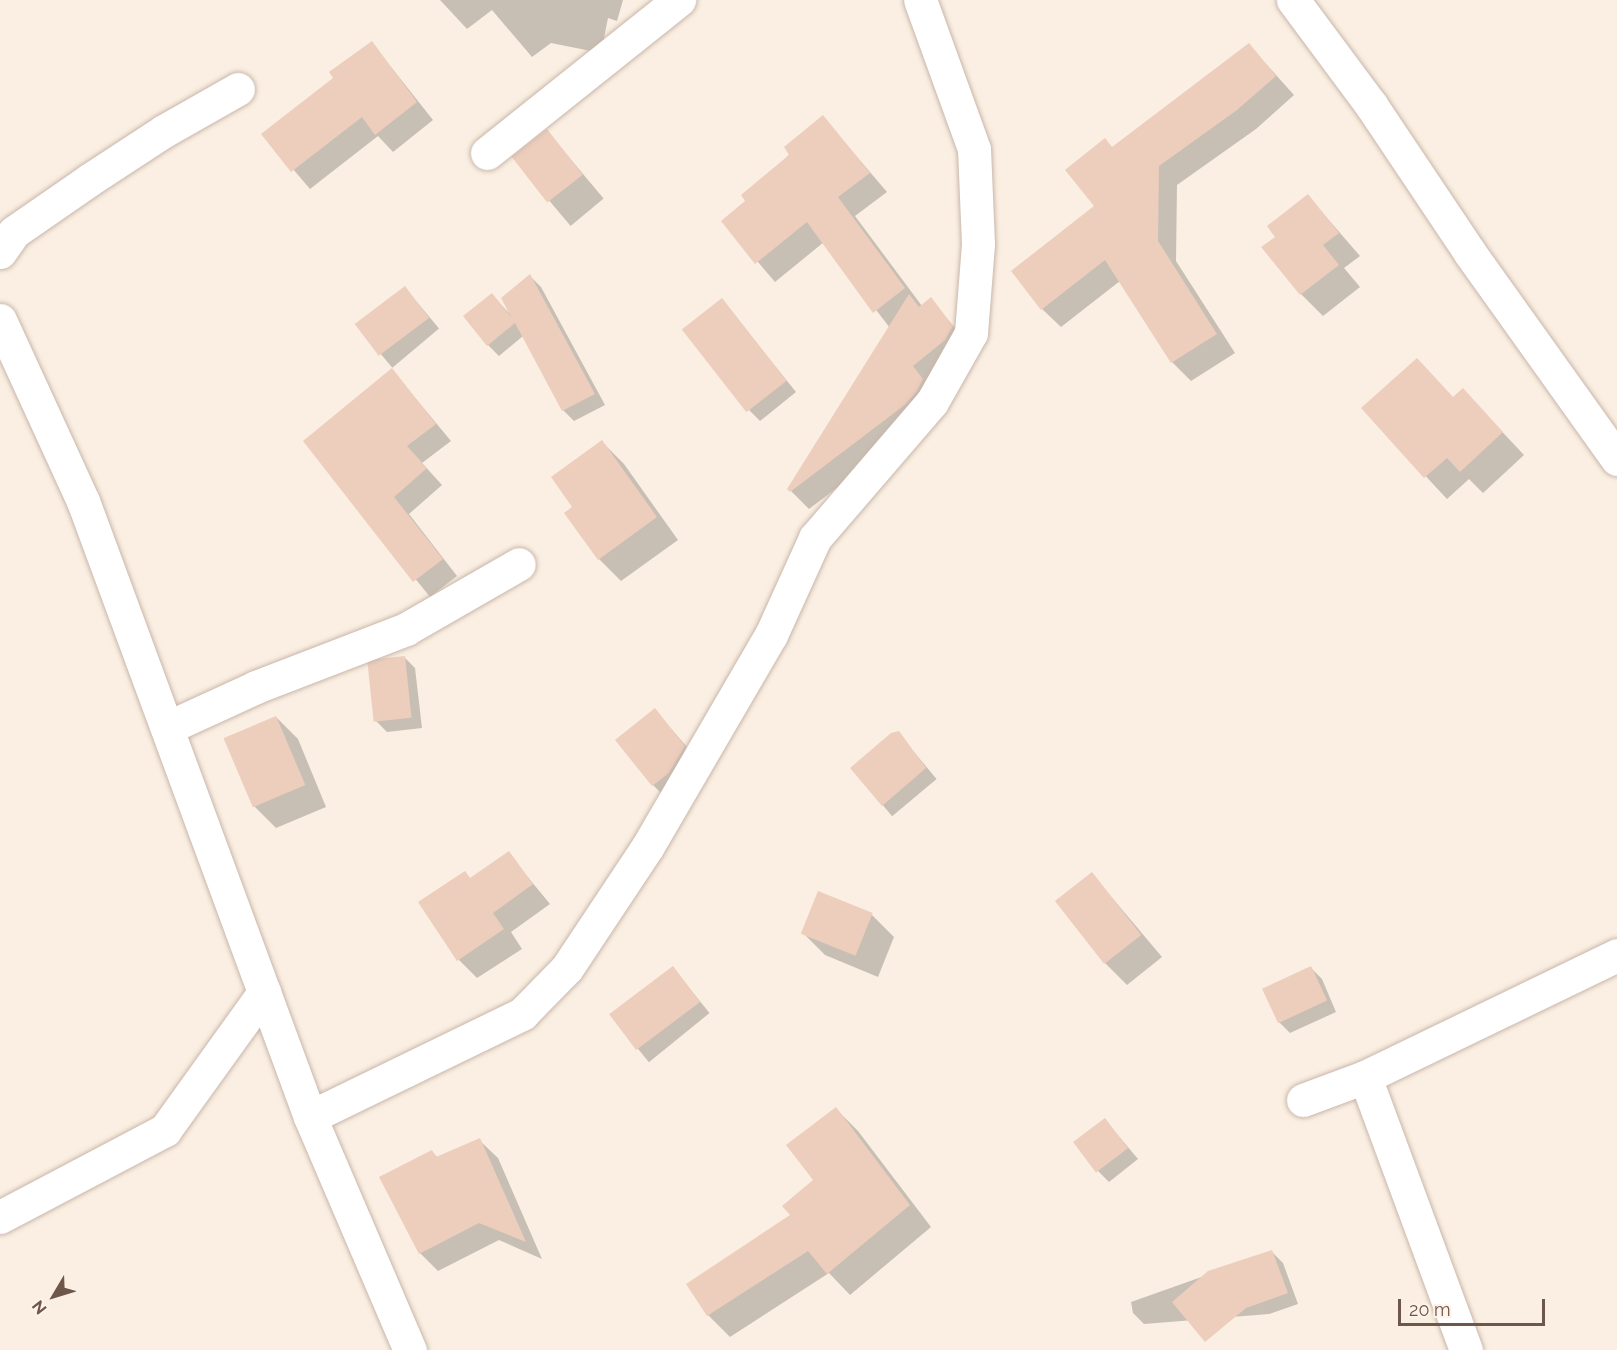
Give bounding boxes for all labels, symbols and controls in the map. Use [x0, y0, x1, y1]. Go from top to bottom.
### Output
north arrow [24, 1266, 84, 1326]
scale bar [1401, 1287, 1548, 1325]
text: N [28, 1297, 51, 1318]
text: 20 m [1409, 1299, 1451, 1320]

